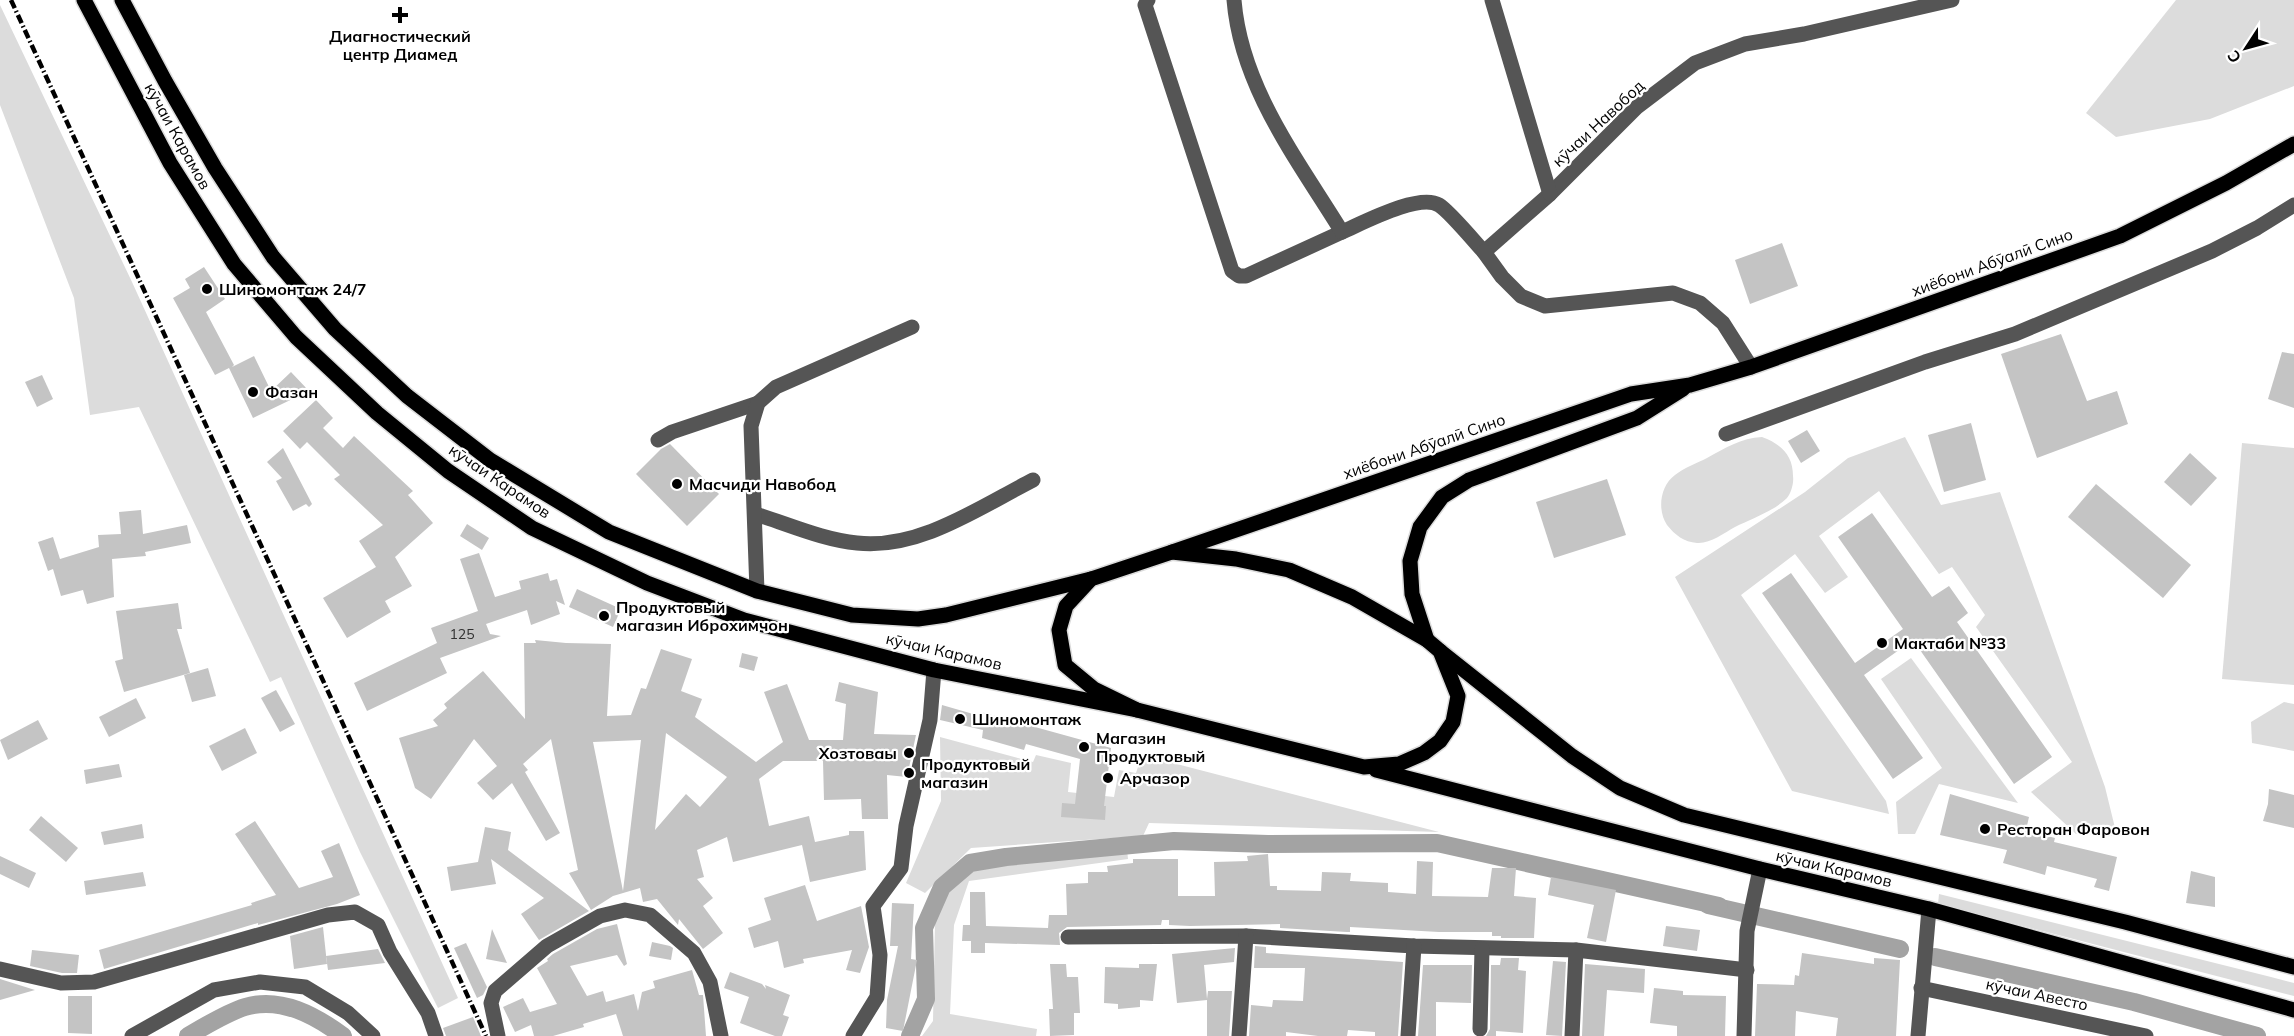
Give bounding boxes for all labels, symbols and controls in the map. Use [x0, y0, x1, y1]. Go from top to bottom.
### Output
marker: Диагностический центр Диамед [391, 6, 409, 24]
north arrow [2216, 18, 2276, 78]
place label: Диагностический центр Диамед [329, 26, 471, 64]
text: С [2223, 46, 2245, 67]
street label: кӯчаи Навобод [1548, 75, 1648, 171]
street label: кӯчаи Карамов [141, 79, 216, 193]
street label: хиёбони Абӯалӣ Сино [1909, 223, 2075, 301]
place label: Шиномонтаж 24/7 [219, 279, 366, 299]
marker: Шиномонтаж 24/7 [200, 282, 214, 296]
place label: Фазан [265, 382, 318, 402]
marker: Фазан [246, 385, 260, 399]
street label: хиёбони Абӯалӣ Сино [1340, 409, 1508, 483]
street label: кӯчаи Карамов [445, 440, 555, 522]
place label: Масчиди Навобод [689, 474, 836, 494]
marker: Масчиди Навобод [670, 477, 684, 491]
place label: Продуктовый магазин Иброхимчон [616, 597, 788, 635]
marker: Продуктовый магазин Иброхимчон [597, 609, 611, 623]
house number: 125 [449, 625, 475, 643]
street label: кӯчаи Карамов [884, 628, 1004, 674]
place label: Мактаби №33 [1894, 633, 2006, 653]
marker: Мактаби №33 [1875, 636, 1889, 650]
place label: Шиномонтаж [972, 709, 1082, 729]
marker: Шиномонтаж [953, 712, 967, 726]
place label: Магазин Продуктовый [1096, 728, 1205, 766]
marker: Магазин Продуктовый [1077, 740, 1091, 754]
place label: Хозтоваы [818, 743, 897, 763]
marker: Хозтоваы [902, 746, 916, 760]
place label: Продуктовый магазин [921, 754, 1030, 792]
marker: Продуктовый магазин [902, 766, 916, 780]
place label: Арчазор [1120, 768, 1190, 788]
marker: Арчазор [1101, 771, 1115, 785]
place label: Ресторан Фаровон [1997, 819, 2150, 839]
marker: Ресторан Фаровон [1978, 822, 1992, 836]
street label: кӯчаи Карамов [1774, 845, 1894, 891]
street label: кӯчаи Авесто [1984, 973, 2090, 1015]

